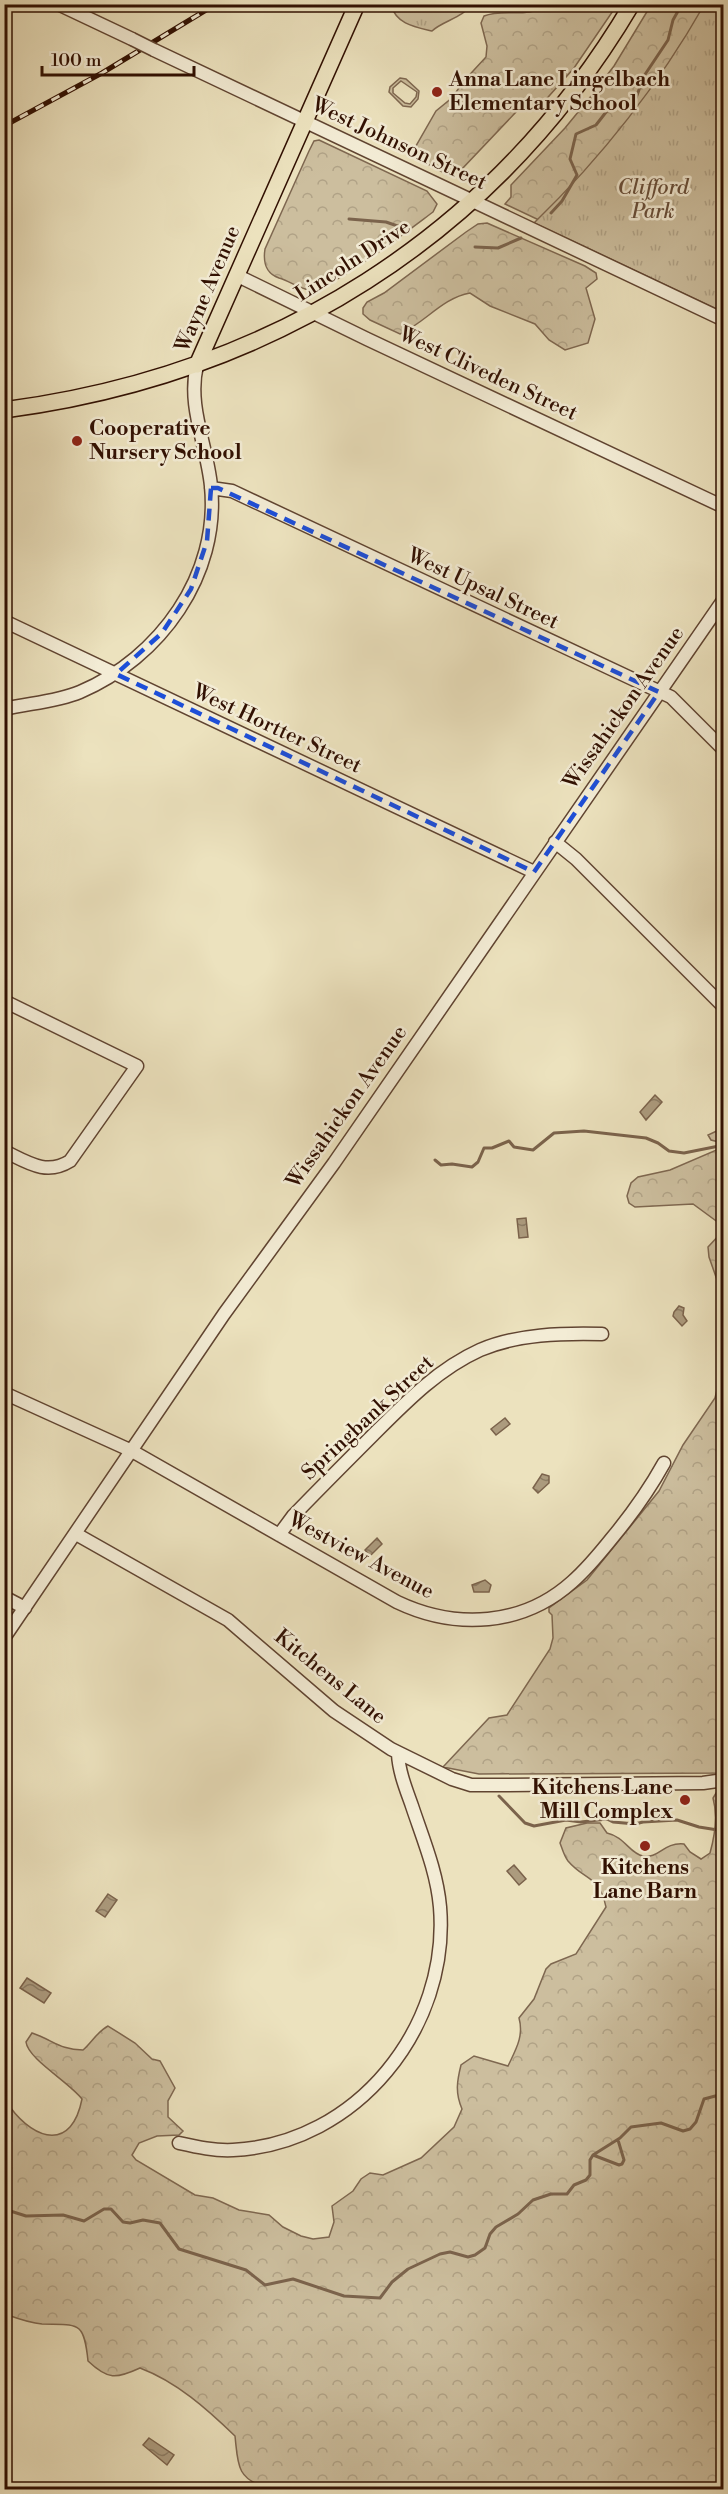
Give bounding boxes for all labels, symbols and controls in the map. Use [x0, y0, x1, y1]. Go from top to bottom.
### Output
scale bar [42, 39, 194, 77]
text: 100 m [51, 49, 102, 72]
place label: Anna Lane Lingelbach Elementary School [448, 67, 670, 117]
marker: Anna Lane Lingelbach Elementary School [430, 85, 444, 99]
street label: West Johnson Street [306, 92, 491, 196]
park label: Clifford Park [617, 175, 690, 225]
street label: Lincoln Drive [290, 214, 416, 308]
street label: Wayne Avenue [169, 222, 246, 357]
street label: West Cliveden Street [394, 321, 582, 427]
place label: Cooperative Nursery School [89, 416, 242, 466]
marker: Cooperative Nursery School [70, 434, 84, 448]
street label: West Upsal Street [402, 542, 563, 636]
street label: Wissahickon Avenue [557, 622, 690, 795]
street label: West Hortter Street [187, 678, 366, 780]
street label: Wissahickon Avenue [280, 1021, 413, 1194]
street label: Springbank Street [296, 1350, 440, 1486]
street label: Westview Avenue [283, 1506, 438, 1605]
street label: Kitchens Lane [269, 1624, 391, 1730]
place label: Kitchens Lane Mill Complex [532, 1775, 674, 1825]
marker: Kitchens Lane Mill Complex [678, 1793, 692, 1807]
marker: Kitchens Lane Barn [638, 1839, 652, 1853]
place label: Kitchens Lane Barn [593, 1855, 697, 1905]

